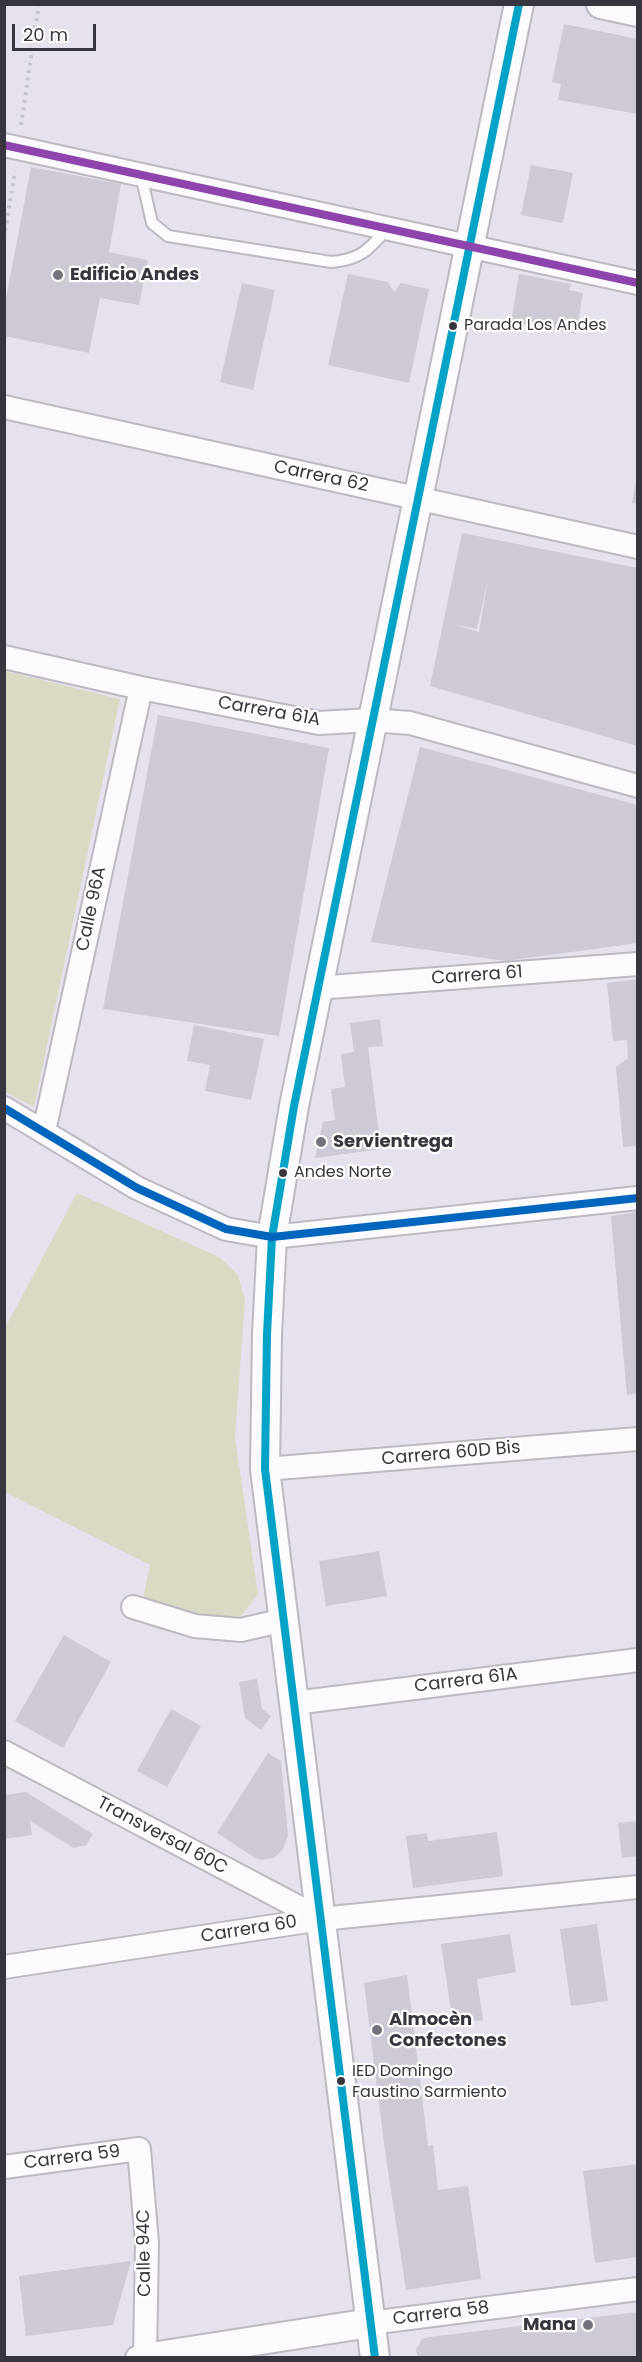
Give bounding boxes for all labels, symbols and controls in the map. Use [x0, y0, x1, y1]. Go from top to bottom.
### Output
scale bar [15, 12, 99, 50]
text: 20 m [23, 22, 68, 47]
place label: Edificio Andes [70, 264, 199, 286]
marker: Edificio Andes [51, 268, 65, 282]
place label: Parada Los Andes [464, 316, 607, 336]
marker: Parada Los Andes [447, 320, 459, 332]
street label: Carrera 62 [272, 456, 370, 498]
street label: Carrera 61A [216, 692, 322, 732]
street label: Calle 96A [73, 865, 111, 953]
street label: Carrera 61 [431, 962, 523, 990]
place label: Servientrega [333, 1131, 453, 1153]
marker: Servientrega [314, 1135, 328, 1149]
place label: Andes Norte [294, 1163, 392, 1183]
marker: Andes Norte [277, 1167, 289, 1179]
street label: Carrera 60D Bis [381, 1437, 521, 1471]
street label: Carrera 61A [413, 1664, 519, 1698]
street label: Transversal 60C [93, 1792, 231, 1880]
street label: Carrera 60 [199, 1912, 299, 1948]
place label: Almocèn Confectones [389, 2009, 507, 2052]
marker: Almocèn Confectones [370, 2023, 384, 2037]
place label: IED Domingo Faustino Sarmiento [352, 2062, 507, 2100]
marker: IED Domingo Faustino Sarmiento [335, 2075, 347, 2087]
street label: Carrera 59 [23, 2141, 121, 2175]
street label: Calle 94C [133, 2209, 157, 2297]
street label: Carrera 58 [392, 2297, 490, 2331]
place label: Mana [523, 2314, 576, 2336]
marker: Mana [581, 2318, 595, 2332]

